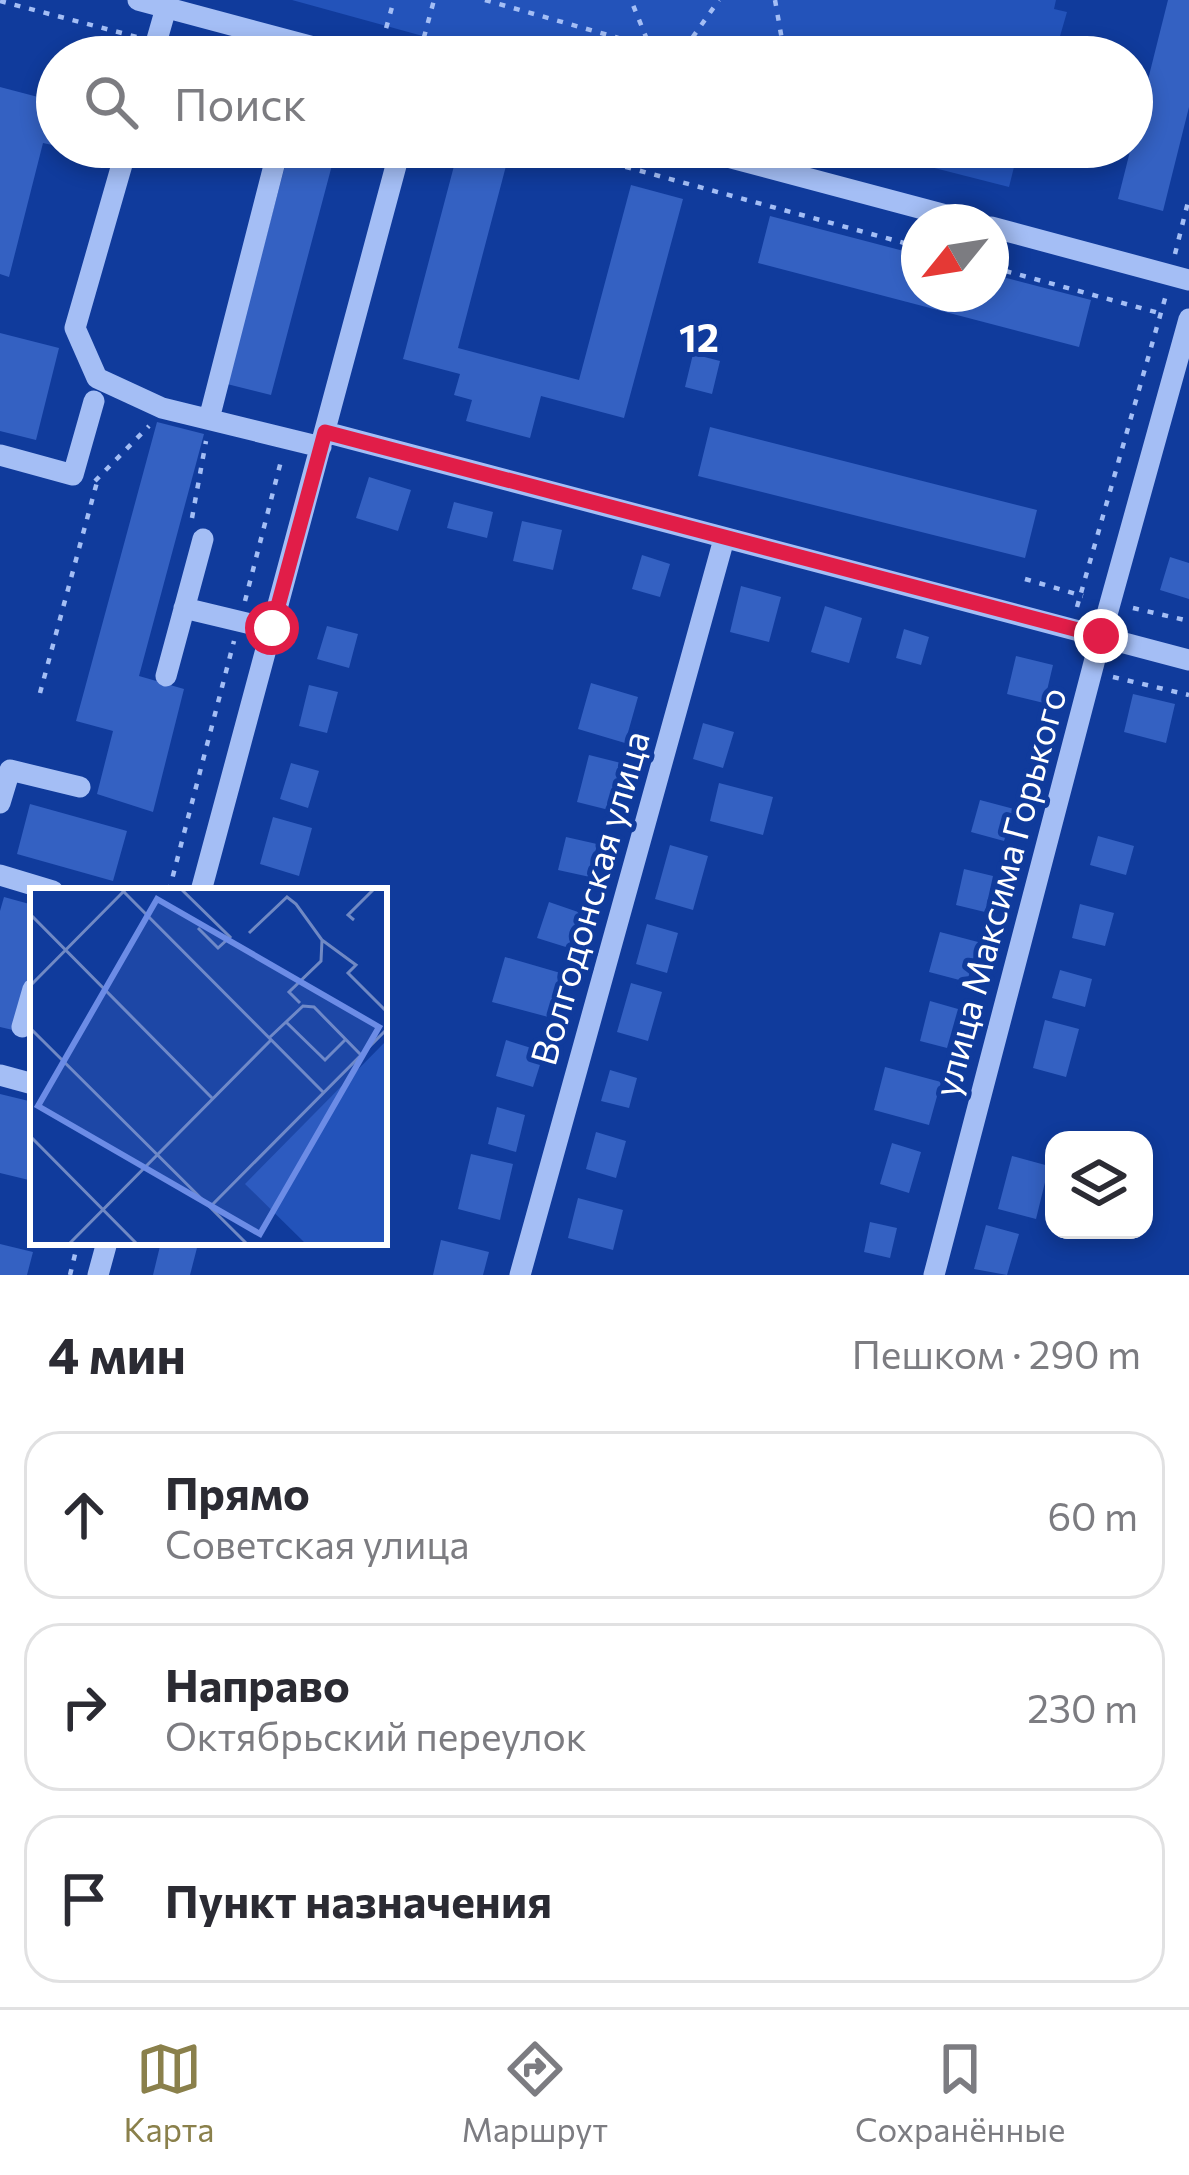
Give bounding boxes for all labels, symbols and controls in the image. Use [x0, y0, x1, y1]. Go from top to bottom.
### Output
search box [36, 36, 1153, 168]
icon: search [78, 69, 144, 135]
text: Поиск [174, 75, 307, 130]
north arrow [901, 204, 1009, 312]
district label: 12 [679, 312, 719, 360]
route start [245, 601, 299, 655]
route end [1074, 609, 1128, 663]
street label: улица Максима Горького [922, 682, 1074, 1101]
street label: Волгодонская улица [519, 725, 657, 1069]
inset map [30, 888, 387, 1245]
map controls [1045, 1131, 1153, 1239]
button: layers [1045, 1131, 1153, 1239]
text: 4 мин [48, 1322, 186, 1385]
text: Пешком · 290 m [852, 1329, 1141, 1377]
text: Прямо [165, 1464, 310, 1519]
icon: ahead [51, 1482, 117, 1548]
text: 60 m [1047, 1491, 1138, 1539]
text: Советская улица [165, 1519, 469, 1567]
text: Направо [165, 1656, 350, 1711]
icon: right [51, 1674, 117, 1740]
text: 230 m [1027, 1683, 1138, 1731]
text: Октябрьский переулок [165, 1711, 587, 1759]
icon: arrive [51, 1866, 117, 1932]
text: Пункт назначения [165, 1872, 552, 1927]
tab: Карта [123, 2036, 214, 2149]
tab: Маршрут [461, 2036, 608, 2149]
tab: Сохранённые [855, 2036, 1066, 2149]

